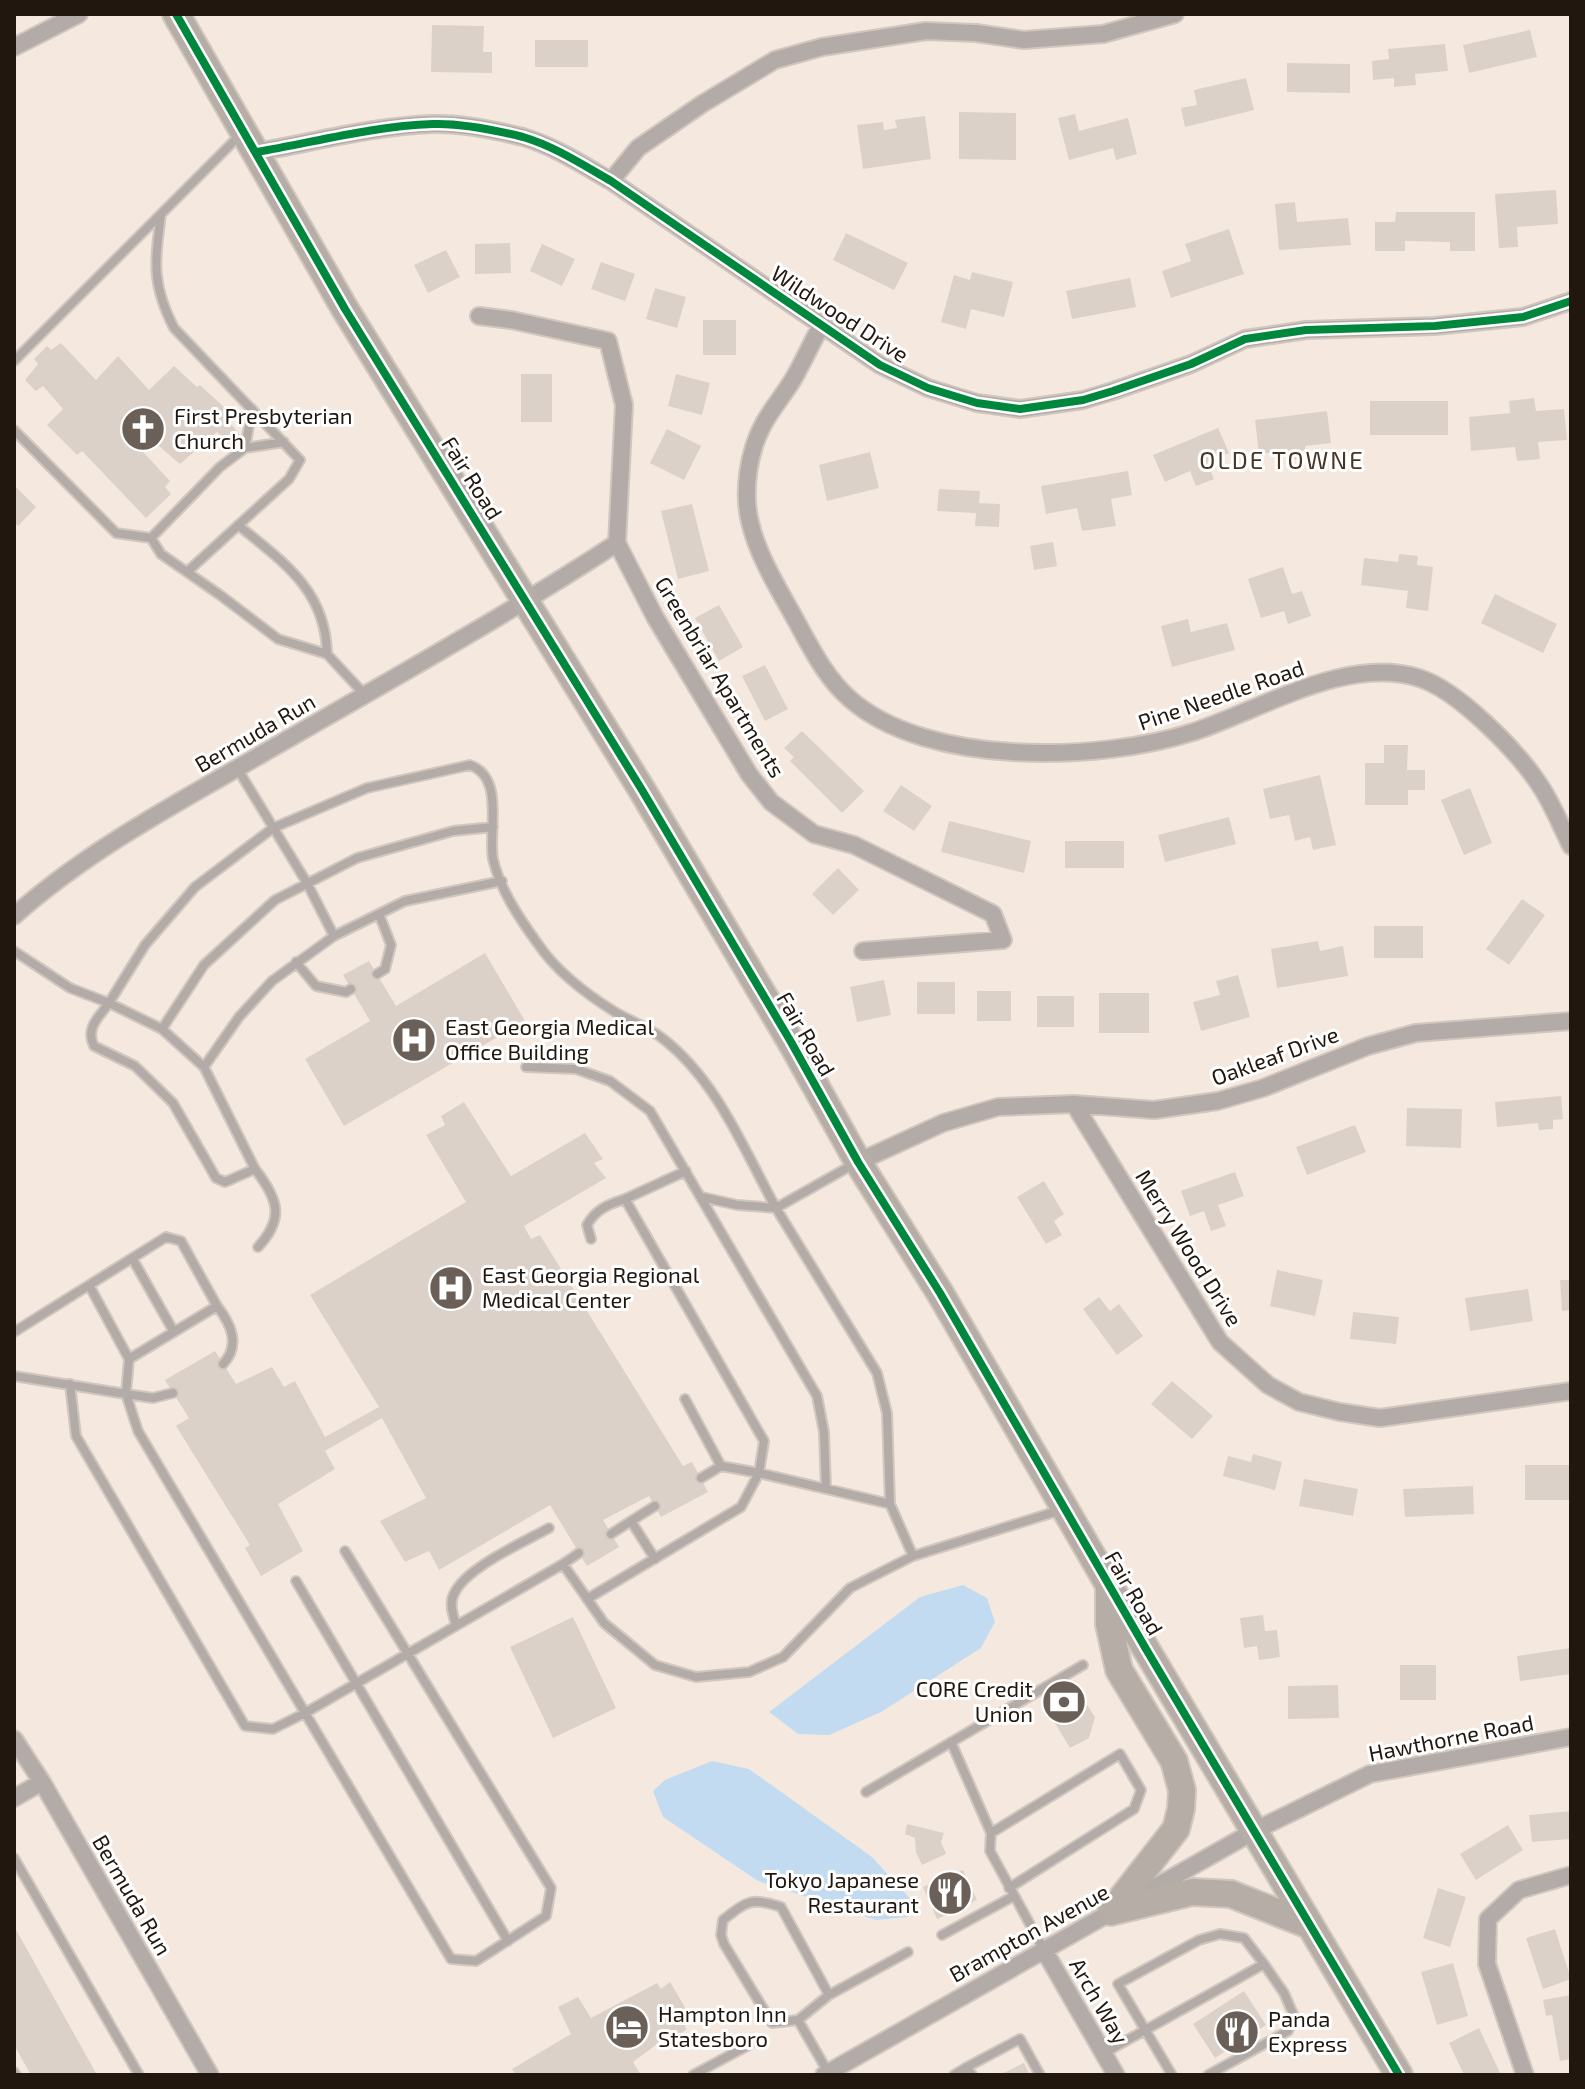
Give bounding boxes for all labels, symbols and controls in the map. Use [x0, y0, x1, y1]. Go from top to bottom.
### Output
street label: Wildwood Drive [767, 259, 914, 367]
place label: First Presbyterian Church [174, 402, 353, 453]
church icon: First Presbyterian Church [119, 405, 167, 453]
street label: Fair Road [437, 431, 508, 524]
district label: OLDE TOWNE [1199, 445, 1365, 474]
street label: Greenbriar Apartments [651, 571, 791, 782]
street label: Pine Needle Road [1134, 654, 1307, 735]
street label: Bermuda Run [190, 687, 319, 777]
street label: Fair Road [772, 987, 841, 1080]
place label: East Georgia Medical Office Building [445, 1013, 654, 1064]
hospital icon: East Georgia Medical Office Building [390, 1016, 438, 1064]
street label: Oakleaf Drive [1207, 1020, 1342, 1090]
street label: Merry Wood Drive [1131, 1164, 1248, 1331]
place label: East Georgia Regional Medical Center [482, 1261, 700, 1312]
hospital icon: East Georgia Regional Medical Center [427, 1264, 475, 1312]
street label: Fair Road [1100, 1546, 1169, 1639]
place label: CORE Credit Union [916, 1675, 1033, 1726]
bank icon: CORE Credit Union [1040, 1678, 1088, 1726]
street label: Hawthorne Road [1366, 1708, 1536, 1766]
street label: Bermuda Run [88, 1830, 178, 1959]
place label: Tokyo Japanese Restaurant [765, 1866, 919, 1917]
restaurant icon: Tokyo Japanese Restaurant [926, 1869, 974, 1917]
street label: Brampton Avenue [944, 1878, 1113, 1987]
street label: Arch Way [1065, 1953, 1135, 2048]
place label: Hampton Inn Statesboro [658, 2000, 787, 2051]
hotel icon: Hampton Inn Statesboro [603, 2003, 651, 2051]
place label: Panda Express [1268, 2005, 1347, 2056]
restaurant icon: Panda Express [1213, 2008, 1261, 2056]

